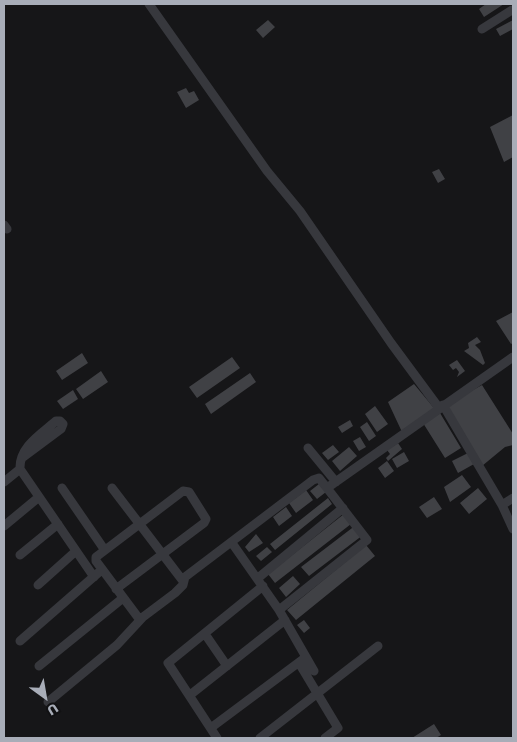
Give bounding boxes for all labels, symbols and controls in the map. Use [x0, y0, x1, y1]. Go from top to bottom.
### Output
north arrow [20, 672, 70, 722]
text: U [44, 700, 61, 719]

